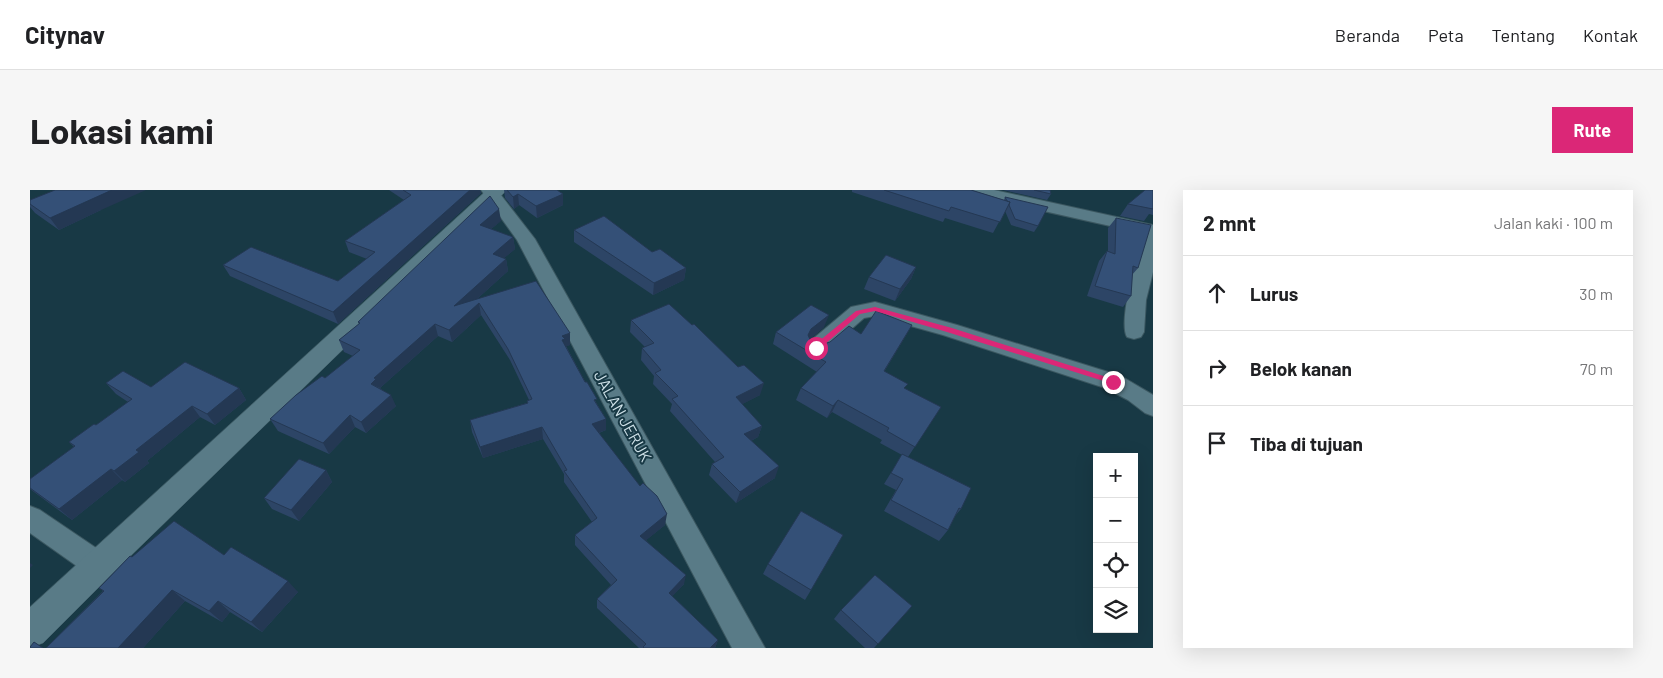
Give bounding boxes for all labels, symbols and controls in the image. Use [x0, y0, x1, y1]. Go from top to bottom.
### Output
text: Citynav [25, 20, 105, 49]
text: Beranda [1335, 24, 1400, 46]
text: Peta [1428, 24, 1464, 46]
text: Tentang [1492, 24, 1555, 46]
text: Kontak [1583, 24, 1638, 46]
button: Rute [1552, 107, 1633, 153]
text: Lokasi kami [30, 109, 214, 151]
text: 2 mnt [1203, 210, 1256, 235]
text: Jalan kaki · 100 m [1494, 213, 1613, 232]
icon: ahead [1203, 279, 1231, 307]
text: Lurus [1250, 282, 1298, 305]
text: 30 m [1579, 284, 1613, 303]
route start [805, 337, 828, 360]
icon: right [1203, 354, 1231, 382]
text: Belok kanan [1250, 357, 1352, 380]
text: 70 m [1580, 359, 1613, 378]
street label: JALAN JERUK [591, 367, 656, 465]
route end [1102, 371, 1125, 394]
icon: arrive [1203, 429, 1231, 457]
text: Tiba di tujuan [1250, 432, 1363, 455]
map controls [1093, 453, 1138, 633]
button: + [1093, 453, 1138, 498]
button: − [1093, 498, 1138, 543]
button: locate [1093, 543, 1138, 588]
button: layers [1093, 588, 1138, 633]

